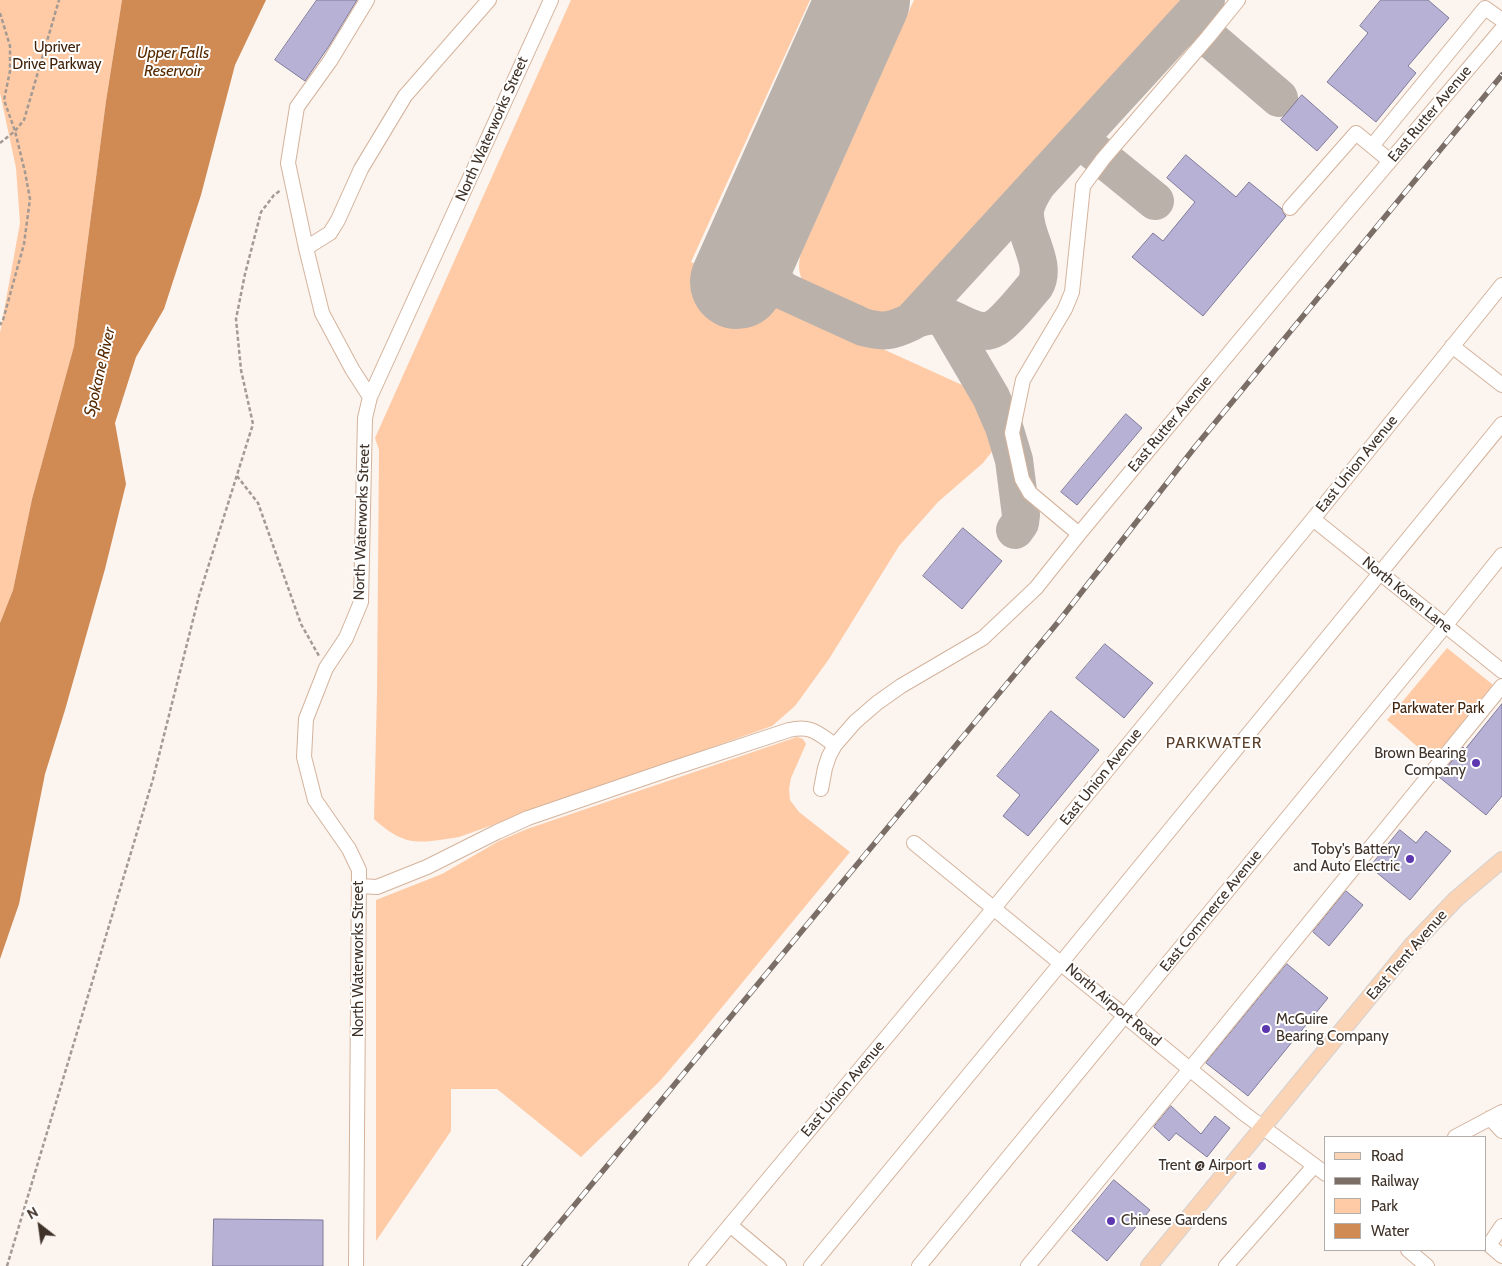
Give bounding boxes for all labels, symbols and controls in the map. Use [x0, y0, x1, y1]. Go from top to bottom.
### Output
park label: Upriver Drive Parkway [12, 39, 102, 74]
water label: Upper Falls Reservoir [137, 43, 209, 81]
street label: North Waterworks Street [452, 54, 532, 204]
street label: East Rutter Avenue [1384, 62, 1476, 166]
water label: Spokane River [80, 326, 120, 418]
street label: East Rutter Avenue [1124, 372, 1216, 476]
street label: East Union Avenue [1312, 412, 1402, 516]
street label: North Waterworks Street [350, 443, 374, 601]
street label: North Koren Lane [1358, 553, 1456, 637]
park label: Parkwater Park [1392, 700, 1484, 718]
street label: East Union Avenue [1056, 725, 1146, 829]
district label: PARKWATER [1165, 733, 1263, 753]
place label: Brown Bearing Company [1374, 745, 1466, 780]
marker: Brown Bearing Company [1470, 757, 1482, 769]
place label: Toby's Battery and Auto Electric [1293, 841, 1400, 876]
street label: East Commerce Avenue [1156, 847, 1266, 975]
marker: Toby's Battery and Auto Electric [1404, 853, 1416, 865]
street label: North Waterworks Street [350, 881, 368, 1037]
street label: East Trent Avenue [1363, 906, 1451, 1004]
street label: North Airport Road [1061, 960, 1165, 1050]
place label: McGuire Bearing Company [1276, 1011, 1389, 1046]
marker: McGuire Bearing Company [1260, 1023, 1272, 1035]
street label: East Union Avenue [798, 1037, 888, 1141]
legend [1324, 1136, 1487, 1251]
text: Road [1371, 1147, 1404, 1165]
place label: Trent @ Airport [1159, 1157, 1252, 1175]
marker: Trent @ Airport [1256, 1160, 1268, 1172]
text: Railway [1371, 1172, 1419, 1190]
text: Park [1371, 1197, 1398, 1215]
north arrow [15, 1201, 65, 1251]
text: N [24, 1203, 41, 1223]
place label: Chinese Gardens [1121, 1212, 1227, 1230]
marker: Chinese Gardens [1105, 1215, 1117, 1227]
text: Water [1371, 1222, 1409, 1240]

